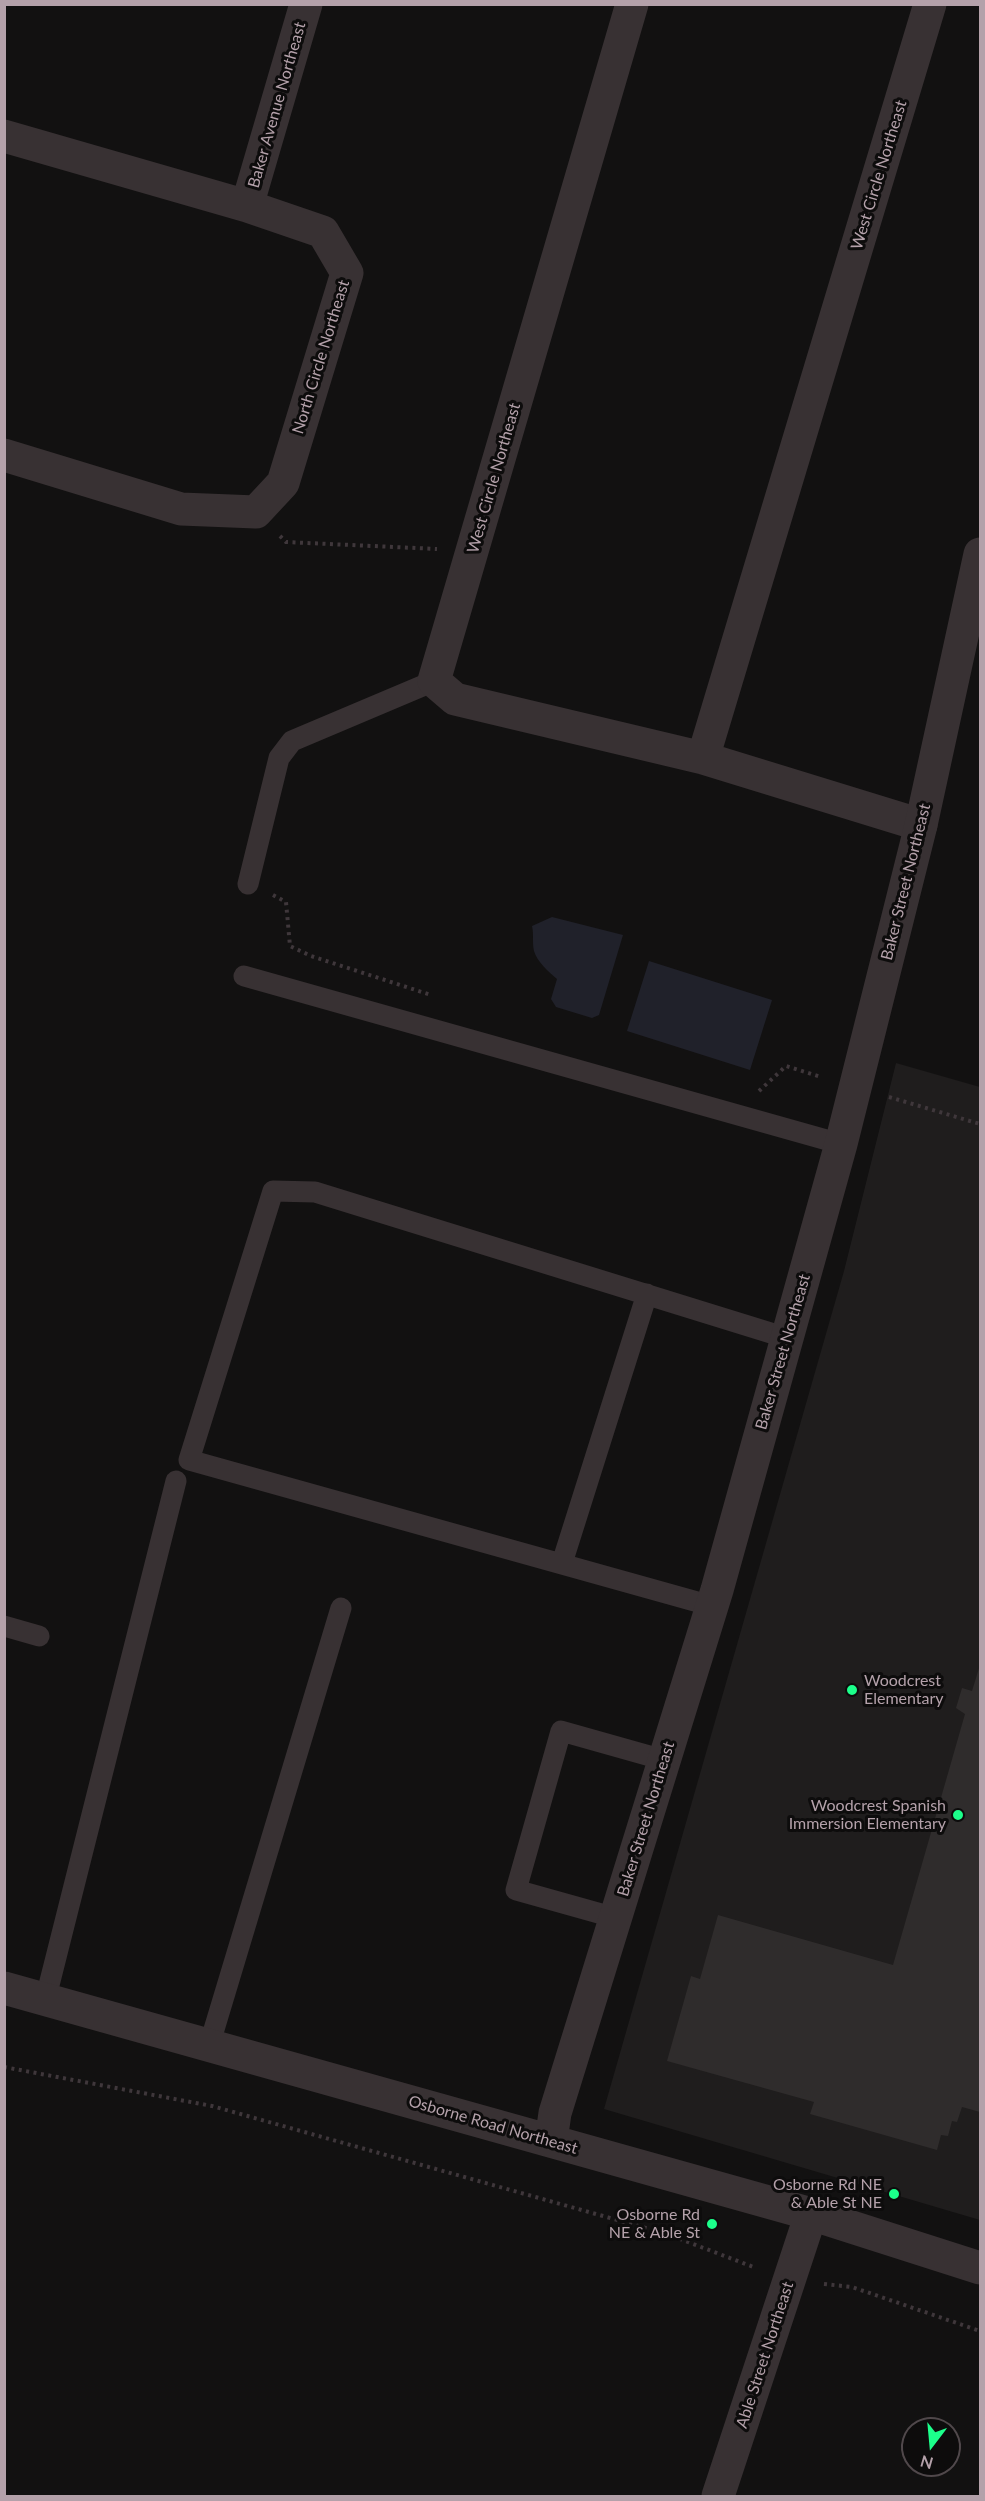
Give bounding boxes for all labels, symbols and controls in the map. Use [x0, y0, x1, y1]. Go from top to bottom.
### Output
street label: Baker Avenue Northeast [244, 20, 310, 190]
street label: West Circle Northeast [847, 98, 911, 252]
street label: North Circle Northeast [288, 278, 354, 436]
street label: West Circle Northeast [463, 401, 525, 555]
street label: Baker Street Northeast [877, 802, 935, 962]
street label: Baker Street Northeast [752, 1272, 814, 1432]
place label: Woodcrest Elementary [864, 1671, 944, 1709]
marker: Woodcrest Elementary [845, 1683, 859, 1697]
street label: Baker Street Northeast [613, 1739, 679, 1899]
place label: Woodcrest Spanish Immersion Elementary [789, 1796, 946, 1834]
marker: Woodcrest Spanish Immersion Elementary [951, 1808, 965, 1822]
street label: Osborne Road Northeast [406, 2092, 580, 2158]
place label: Osborne Rd NE & Able St NE [773, 2175, 882, 2213]
marker: Osborne Rd NE & Able St NE [887, 2187, 901, 2201]
place label: Osborne Rd NE & Able St [609, 2205, 700, 2243]
marker: Osborne Rd NE & Able St [705, 2217, 719, 2231]
street label: Able Street Northeast [732, 2279, 798, 2431]
north arrow [901, 2417, 961, 2477]
text: N [918, 2452, 935, 2474]

